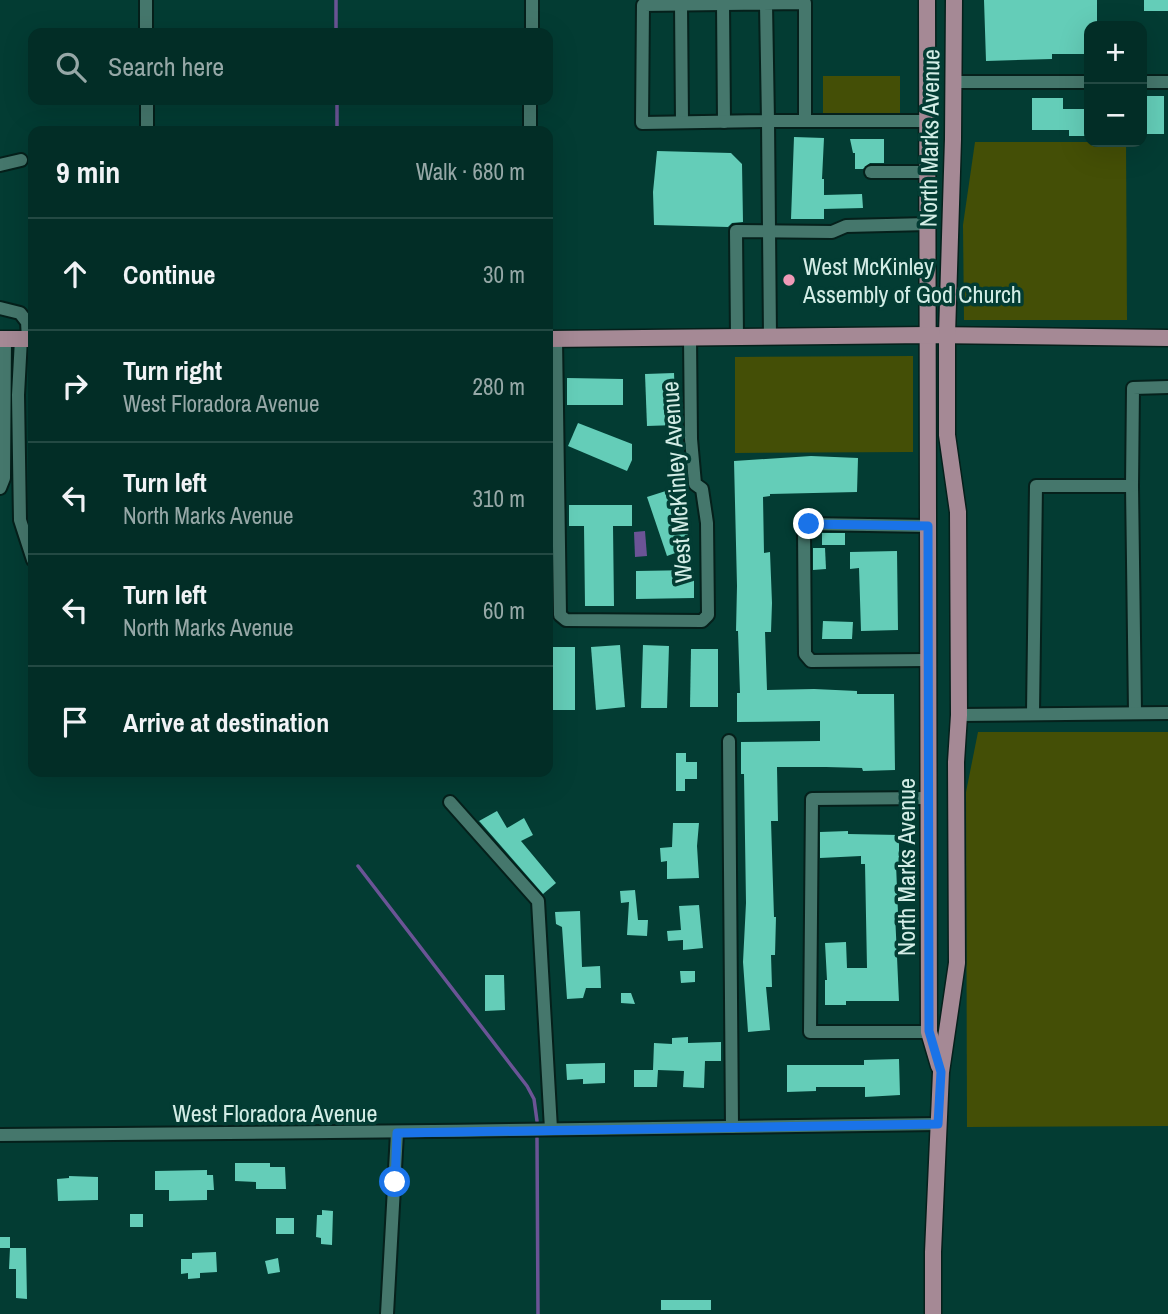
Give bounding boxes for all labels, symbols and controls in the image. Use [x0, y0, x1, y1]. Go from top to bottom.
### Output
map controls [1084, 21, 1147, 147]
button: + [1084, 21, 1147, 84]
search box [28, 28, 553, 105]
icon: search [52, 48, 90, 86]
text: Search here [108, 49, 224, 84]
street label: North Marks Avenue [911, 49, 947, 227]
button: − [1084, 84, 1147, 147]
text: 9 min [56, 152, 120, 192]
text: Walk · 680 m [416, 156, 525, 187]
place label: West McKinley Assembly of God Church [802, 250, 1022, 310]
icon: ahead [56, 255, 94, 293]
text: Continue [123, 257, 215, 292]
text: 30 m [483, 259, 525, 290]
marker: West McKinley Assembly of God Church [781, 272, 797, 288]
text: Turn right [123, 353, 222, 388]
icon: right [56, 367, 94, 405]
text: 280 m [473, 371, 525, 402]
street label: West McKinley Avenue [653, 380, 699, 584]
text: West Floradora Avenue [123, 388, 319, 419]
text: Turn left [123, 465, 207, 500]
icon: left [56, 479, 94, 517]
text: 310 m [473, 483, 525, 514]
text: North Marks Avenue [123, 500, 294, 531]
route end [793, 508, 824, 539]
text: Turn left [123, 577, 207, 612]
icon: left [56, 591, 94, 629]
text: 60 m [483, 595, 525, 626]
text: North Marks Avenue [123, 612, 294, 643]
icon: arrive [56, 703, 94, 741]
text: Arrive at destination [123, 705, 329, 740]
street label: North Marks Avenue [890, 778, 922, 956]
street label: West Floradora Avenue [173, 1097, 377, 1129]
route start [379, 1166, 410, 1197]

